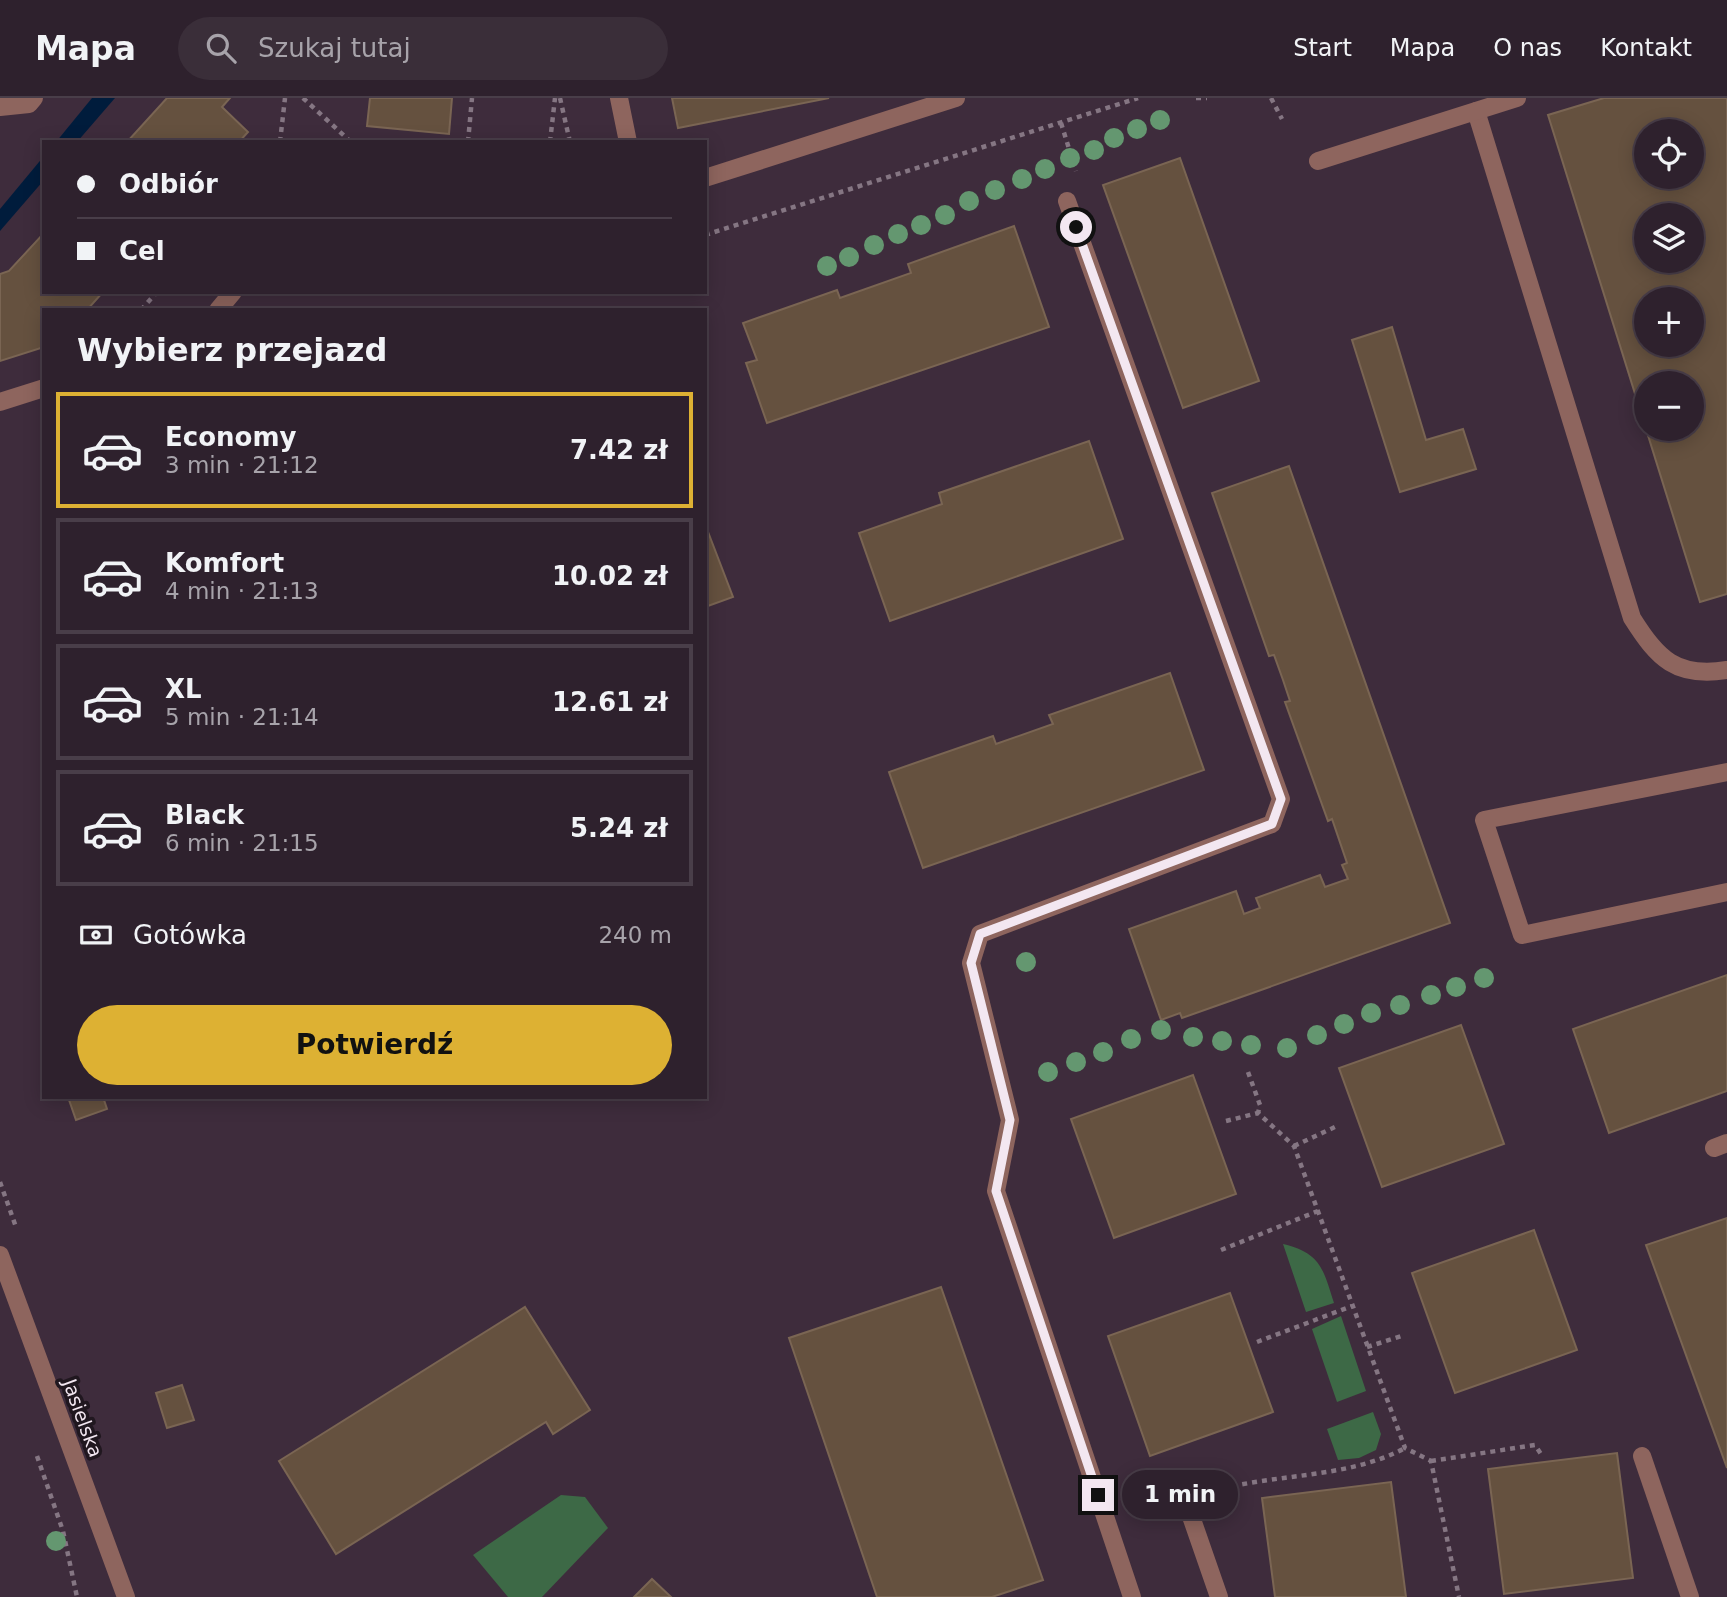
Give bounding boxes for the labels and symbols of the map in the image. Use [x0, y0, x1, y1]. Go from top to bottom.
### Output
route start [1060, 211, 1092, 243]
street label: Jasielska [58, 1375, 107, 1460]
callout: 1 min [1122, 1470, 1238, 1520]
route end [1082, 1479, 1114, 1511]

